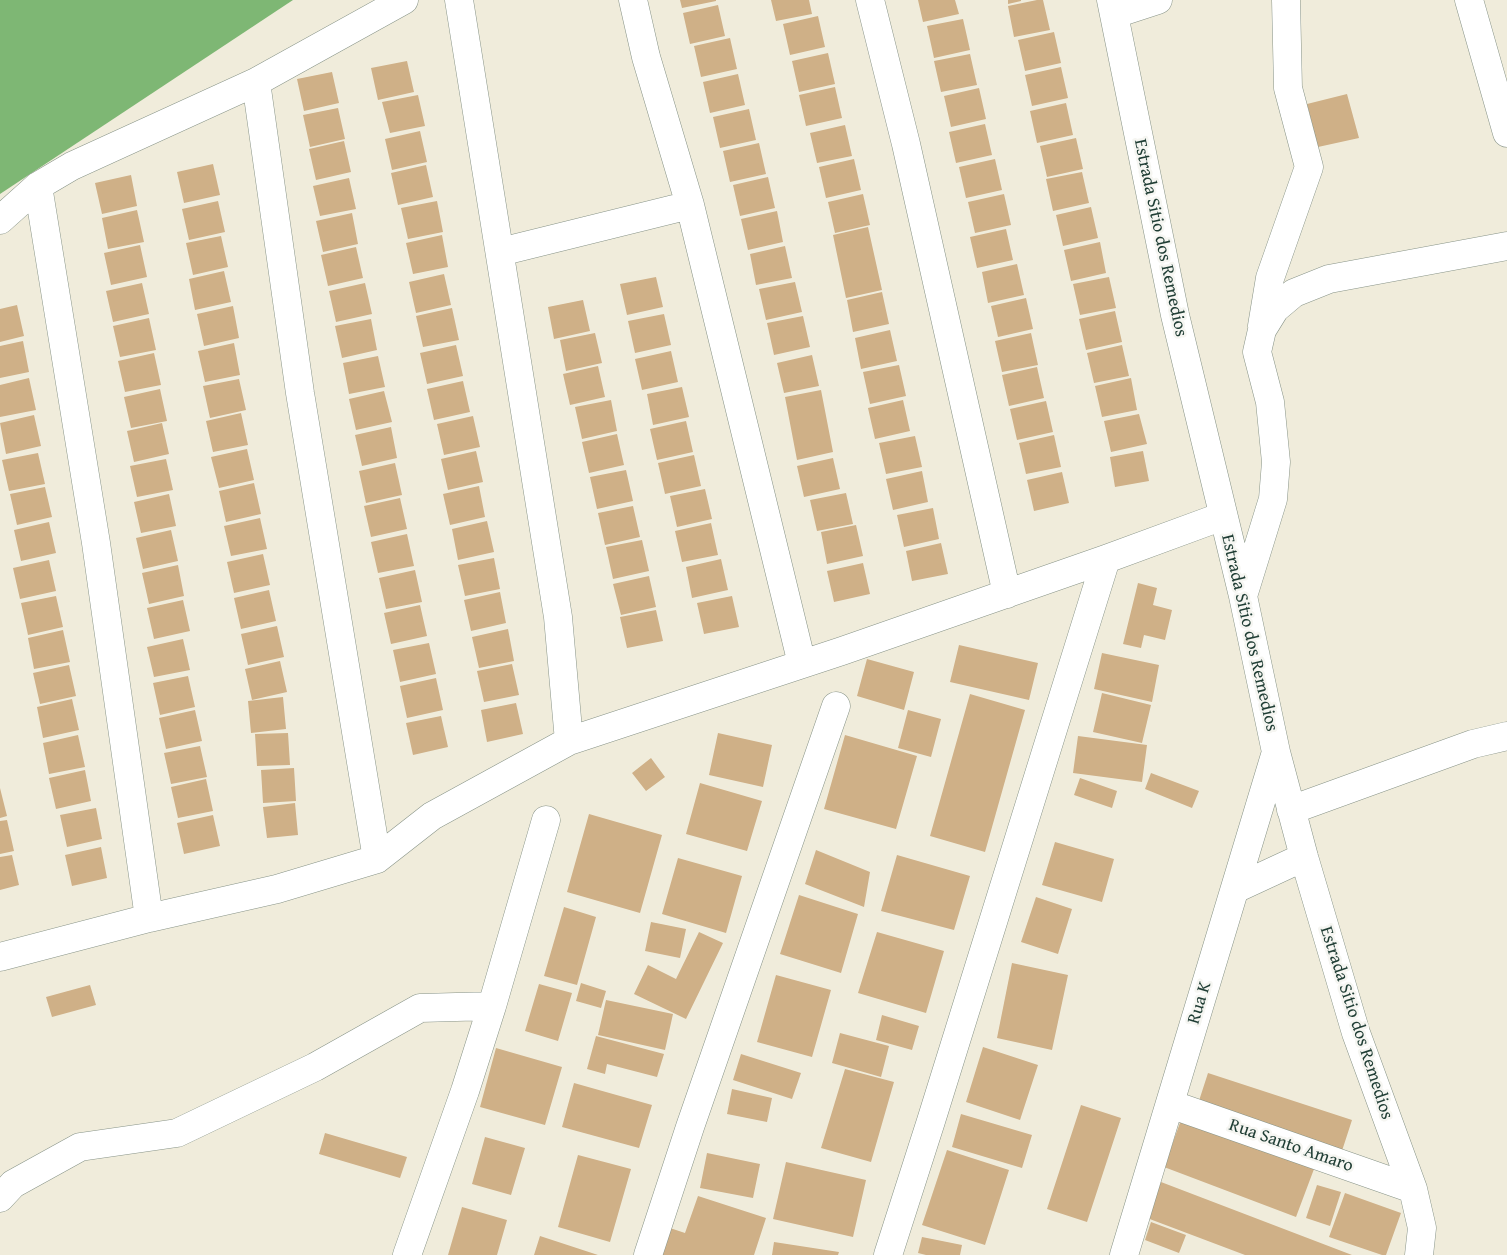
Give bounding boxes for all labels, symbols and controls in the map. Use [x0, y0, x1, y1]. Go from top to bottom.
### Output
street label: Estrada Sitio dos Remedios [1128, 137, 1192, 339]
street label: Estrada Sitio dos Remedios [1216, 532, 1282, 734]
street label: Estrada Sitio dos Remedios [1315, 924, 1397, 1122]
street label: Rua K [1183, 979, 1217, 1027]
street label: Rua Santo Amaro [1226, 1115, 1356, 1177]

